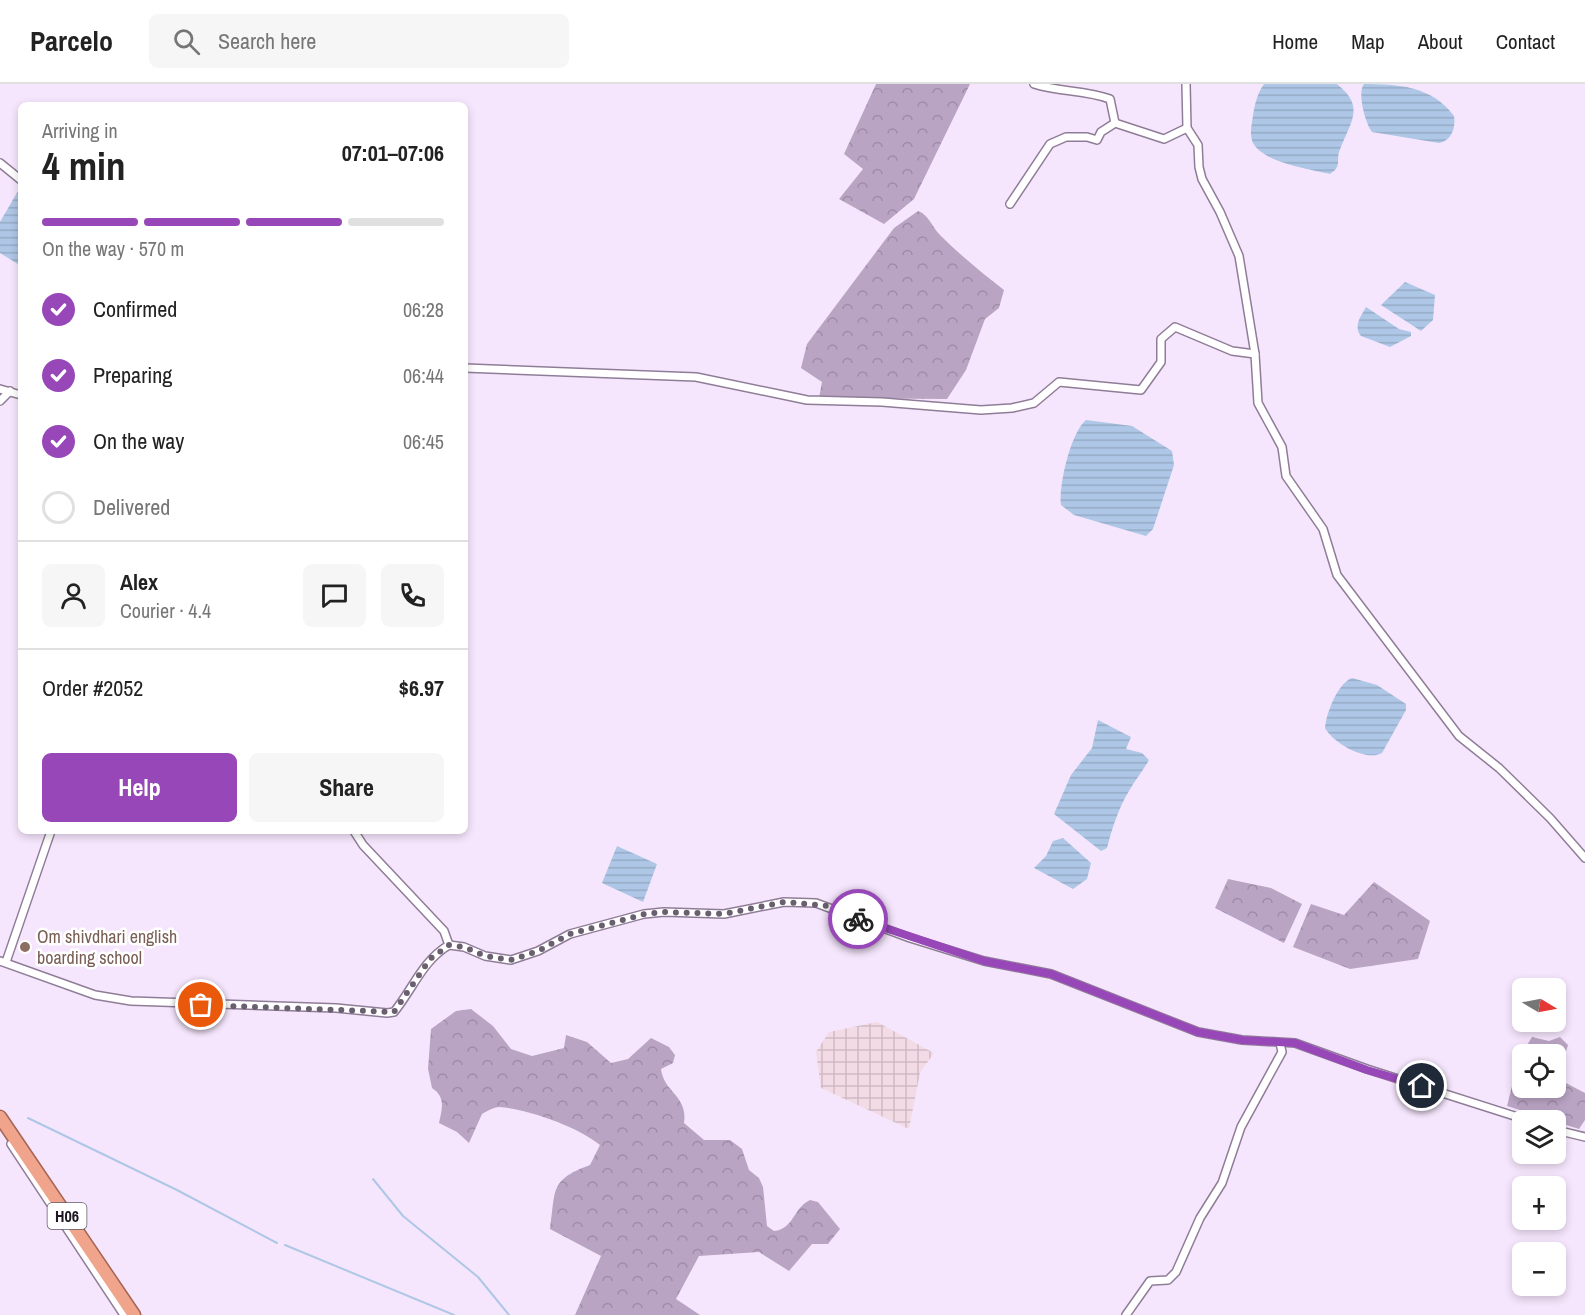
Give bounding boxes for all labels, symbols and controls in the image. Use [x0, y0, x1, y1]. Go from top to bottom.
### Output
search box [149, 14, 569, 68]
text: Parcelo [30, 22, 113, 60]
icon: search [170, 25, 203, 58]
text: Search here [218, 26, 316, 56]
text: Home [1272, 27, 1318, 56]
text: Map [1351, 27, 1385, 56]
text: About [1418, 27, 1463, 56]
text: Contact [1496, 27, 1555, 56]
text: Arriving in [42, 117, 118, 144]
text: 07:01–07:06 [342, 138, 444, 168]
text: 4 min [42, 140, 126, 192]
text: On the way · 570 m [42, 235, 184, 262]
icon: check [42, 293, 75, 326]
text: Confirmed [93, 294, 177, 324]
text: 06:28 [403, 296, 444, 323]
icon: check [42, 359, 75, 392]
text: Preparing [93, 360, 172, 390]
text: 06:44 [403, 362, 444, 389]
icon: check [42, 425, 75, 458]
text: On the way [93, 426, 184, 456]
text: 06:45 [403, 428, 444, 455]
text: Delivered [93, 492, 170, 522]
button: person [42, 564, 105, 627]
button: chat [303, 564, 366, 627]
button: phone [381, 564, 444, 627]
text: Alex [120, 567, 158, 597]
text: Courier · 4.4 [120, 597, 211, 624]
text: Order #2052 [42, 673, 143, 703]
text: $6.97 [399, 673, 444, 703]
button: Help [42, 753, 237, 822]
button: Share [249, 753, 444, 822]
courier [828, 889, 888, 949]
icon: bike [842, 903, 875, 936]
place label: Om shivdhari english boarding school [37, 924, 177, 970]
marker: Om shivdhari english boarding school [18, 940, 32, 954]
north arrow [1512, 978, 1566, 1032]
map controls [1512, 978, 1566, 1296]
pin [175, 979, 226, 1030]
icon: bag [184, 988, 217, 1021]
button: locate [1512, 1044, 1566, 1098]
pin [1396, 1060, 1447, 1111]
icon: home [1405, 1069, 1438, 1102]
button: layers [1512, 1110, 1566, 1164]
button: + [1512, 1176, 1566, 1230]
road number: H06 [48, 1203, 86, 1229]
button: − [1512, 1242, 1566, 1296]

